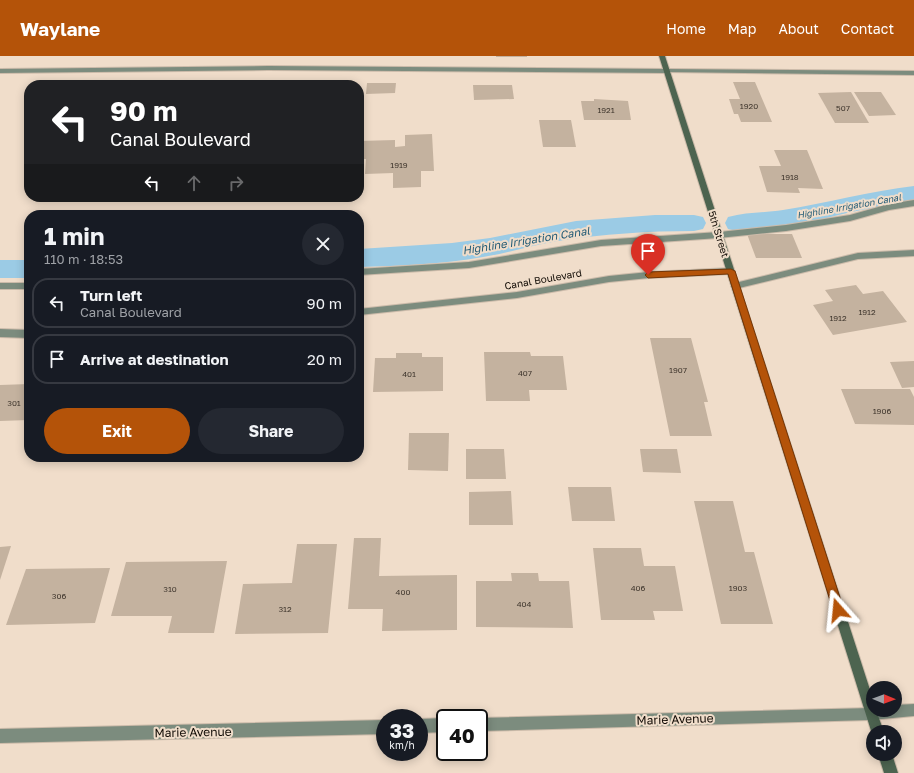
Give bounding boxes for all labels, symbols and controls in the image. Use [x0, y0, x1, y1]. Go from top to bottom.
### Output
text: Waylane [20, 17, 100, 40]
text: Home [666, 20, 706, 37]
text: Map [728, 20, 756, 37]
text: About [778, 20, 819, 37]
text: Contact [841, 20, 894, 37]
text: 90 m [110, 94, 177, 127]
icon: left [44, 96, 96, 148]
house number: 1920 [740, 101, 758, 111]
house number: 507 [836, 103, 850, 113]
house number: 1921 [597, 105, 615, 115]
text: Canal Boulevard [110, 128, 251, 150]
house number: 1919 [390, 160, 408, 170]
icon: left [141, 172, 163, 194]
icon: ahead [183, 172, 205, 194]
icon: right [225, 172, 247, 194]
house number: 1918 [781, 172, 799, 182]
water label: Highline Irrigation Canal [796, 191, 903, 221]
street label: 5th Street [706, 209, 732, 259]
text: 1 min [44, 221, 104, 250]
button: close [302, 223, 344, 265]
water label: Highline Irrigation Canal [461, 223, 591, 257]
pin [631, 234, 665, 275]
icon: arrive [637, 240, 659, 262]
text: 110 m · 18:53 [44, 251, 123, 267]
street label: Canal Boulevard [503, 266, 583, 292]
text: Turn left [80, 286, 142, 304]
icon: left [46, 292, 68, 314]
text: 90 m [307, 294, 342, 312]
text: Canal Boulevard [80, 304, 182, 320]
house number: 1912 [858, 307, 876, 317]
house number: 1912 [829, 313, 847, 323]
icon: arrive [46, 348, 68, 370]
text: Arrive at destination [80, 350, 229, 368]
text: 20 m [307, 350, 342, 368]
house number: 1907 [669, 365, 687, 375]
house number: 407 [518, 368, 532, 378]
house number: 401 [402, 369, 416, 379]
house number: 301 [7, 398, 21, 408]
house number: 1906 [873, 406, 891, 416]
button: Exit [44, 408, 190, 454]
button: Share [198, 408, 344, 454]
house number: 406 [631, 583, 645, 593]
house number: 1903 [729, 583, 747, 593]
house number: 310 [163, 584, 177, 594]
house number: 400 [396, 587, 410, 597]
position arrow [817, 589, 859, 631]
house number: 306 [52, 591, 66, 601]
house number: 404 [517, 599, 531, 609]
house number: 312 [278, 604, 292, 614]
north arrow [866, 681, 902, 717]
map controls [866, 681, 902, 761]
speed limit sign: 40 [436, 709, 488, 761]
street label: Marie Avenue [636, 710, 714, 728]
text: 33 [390, 718, 414, 742]
street label: Marie Avenue [154, 724, 232, 740]
button: sound [866, 725, 902, 761]
text: km/h [389, 739, 415, 751]

